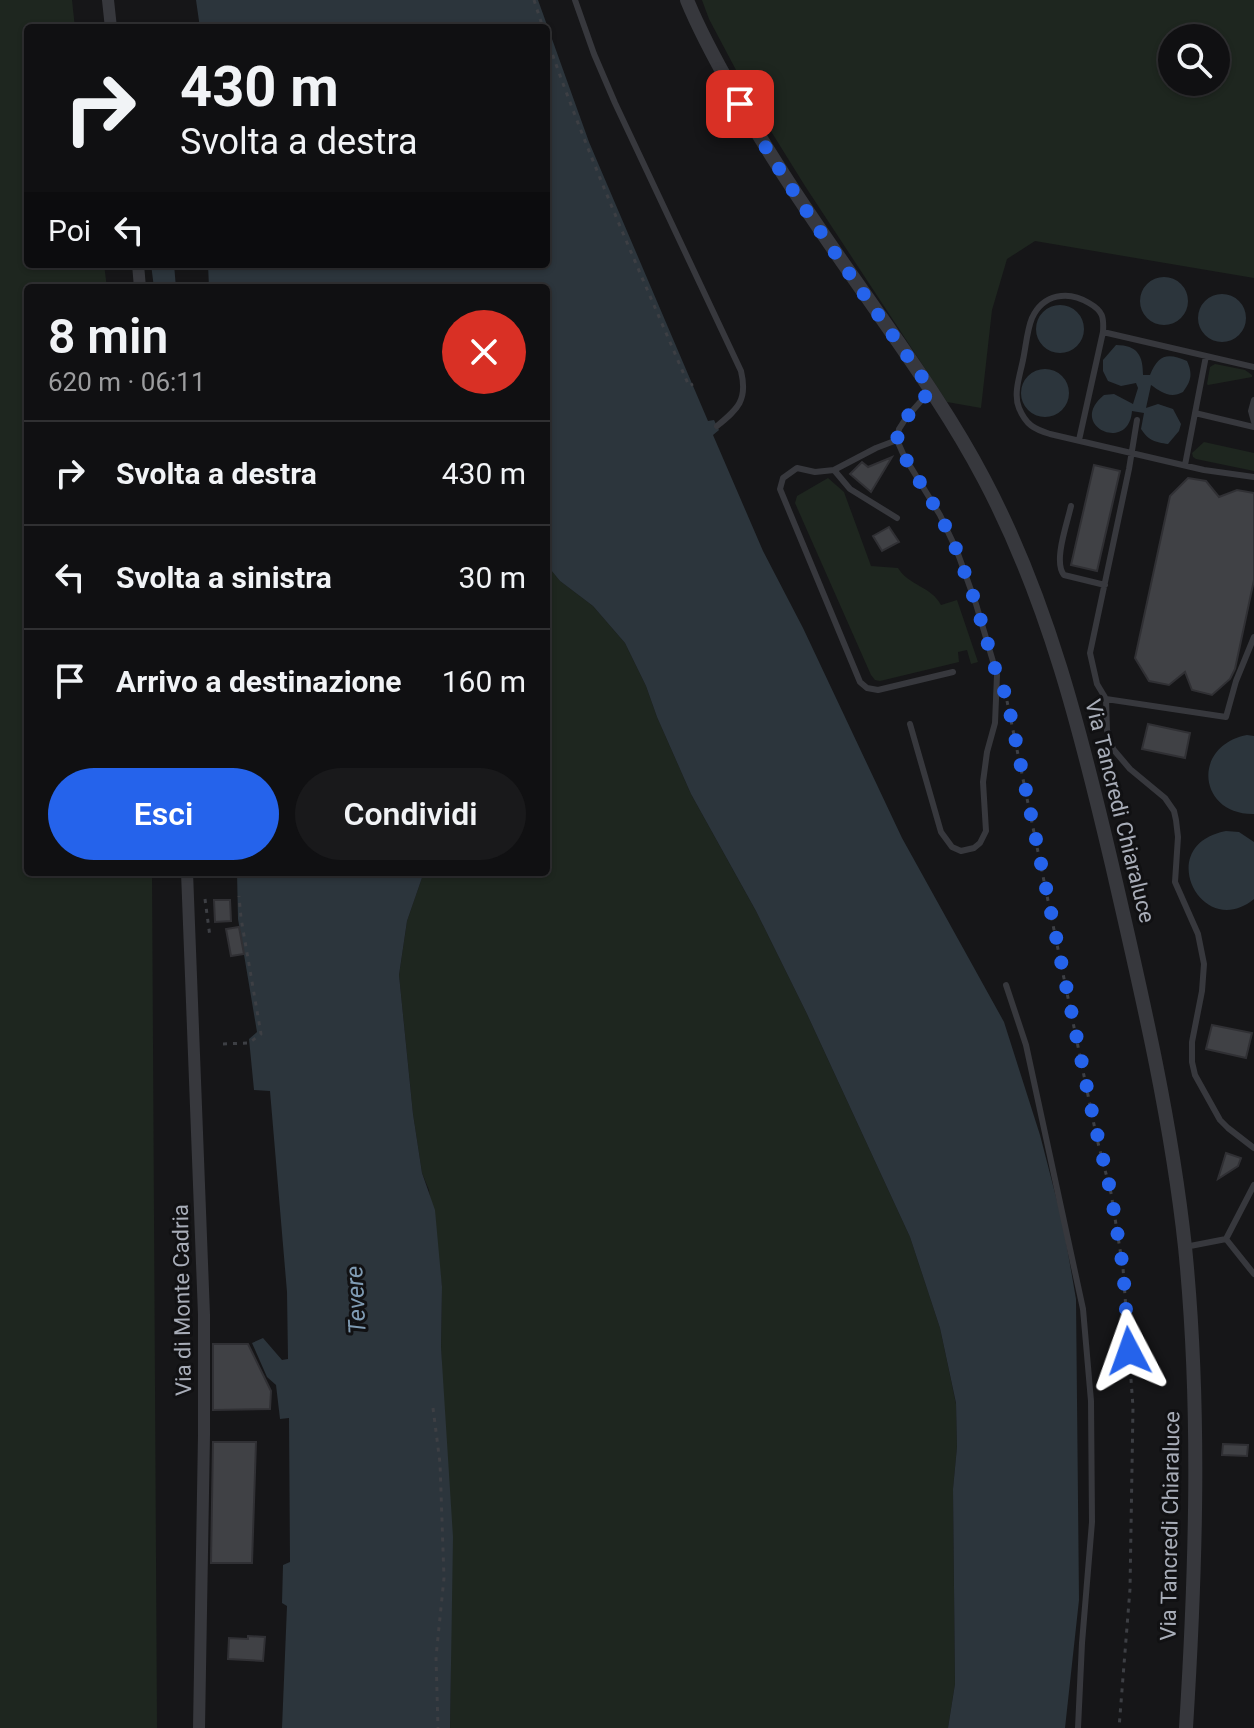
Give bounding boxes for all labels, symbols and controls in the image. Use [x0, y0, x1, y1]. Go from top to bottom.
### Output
map controls [1158, 24, 1230, 96]
button: search [1158, 24, 1230, 96]
text: 430 m [180, 54, 339, 120]
icon: right [48, 56, 152, 160]
pin [706, 70, 774, 138]
icon: arrive [718, 82, 762, 126]
text: Svolta a destra [180, 121, 417, 163]
icon: left [107, 208, 151, 252]
text: Poi [48, 213, 91, 248]
text: 8 min [48, 308, 168, 365]
button: close [442, 310, 526, 394]
text: 620 m · 06:11 [48, 367, 206, 397]
icon: right [48, 451, 92, 495]
text: Svolta a destra [116, 456, 317, 491]
text: 430 m [442, 456, 526, 491]
icon: left [48, 555, 92, 599]
text: Svolta a sinistra [116, 560, 332, 595]
text: 30 m [459, 560, 526, 595]
icon: arrive [48, 659, 92, 703]
text: Arrivo a destinazione [116, 664, 402, 699]
text: 160 m [442, 664, 526, 699]
street label: Via Tancredi Chiaraluce [1080, 697, 1160, 925]
button: Esci [48, 768, 279, 860]
button: Condividi [295, 768, 526, 860]
street label: Via di Monte Cadria [168, 1204, 196, 1396]
water label: Tevere [340, 1265, 372, 1335]
position arrow [1087, 1309, 1171, 1393]
street label: Via Tancredi Chiaraluce [1155, 1411, 1185, 1641]

